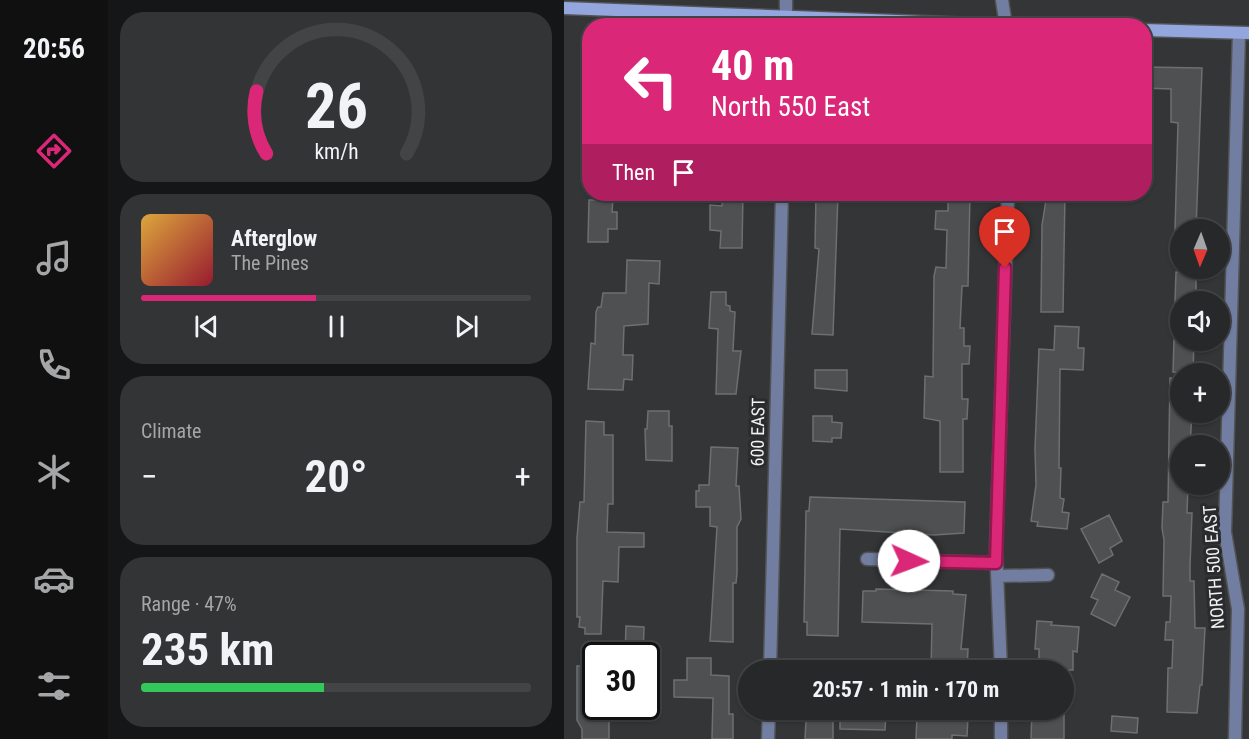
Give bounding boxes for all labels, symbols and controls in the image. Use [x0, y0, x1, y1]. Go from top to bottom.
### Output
text: 20:56 [23, 33, 85, 65]
text: 40 m [711, 41, 794, 90]
icon: left [612, 42, 690, 120]
text: 26 [304, 70, 368, 143]
text: North 550 East [711, 91, 870, 123]
icon: directions [33, 130, 75, 172]
text: km/h [314, 139, 358, 164]
icon: arrive [667, 156, 700, 189]
text: Then [612, 160, 655, 185]
pin [979, 206, 1030, 268]
icon: arrive [988, 215, 1021, 248]
north arrow [1170, 219, 1230, 279]
map controls [1170, 219, 1230, 495]
text: Afterglow [231, 226, 317, 251]
icon: music [33, 237, 75, 279]
text: The Pines [231, 251, 309, 275]
button: sound [1170, 291, 1230, 351]
icon: previous [190, 310, 223, 343]
icon: pause [320, 310, 353, 343]
icon: next [450, 310, 483, 343]
icon: phone [33, 344, 75, 386]
button: + [1170, 363, 1230, 423]
street label: 600 EAST [746, 397, 769, 467]
text: Climate [141, 419, 201, 443]
button: − [1170, 435, 1230, 495]
text: 20° [305, 450, 368, 503]
icon: climate [33, 451, 75, 493]
text: − [141, 457, 158, 496]
text: + [515, 457, 531, 496]
street label: NORTH 500 EAST [1199, 504, 1228, 630]
position arrow [877, 529, 941, 593]
icon: car [33, 558, 75, 600]
text: Range · 47% [141, 592, 237, 616]
text: 235 km [141, 623, 274, 676]
speed limit sign: 30 [582, 642, 660, 720]
icon: filters [33, 665, 75, 707]
text: 20:57 · 1 min · 170 m [813, 677, 999, 702]

